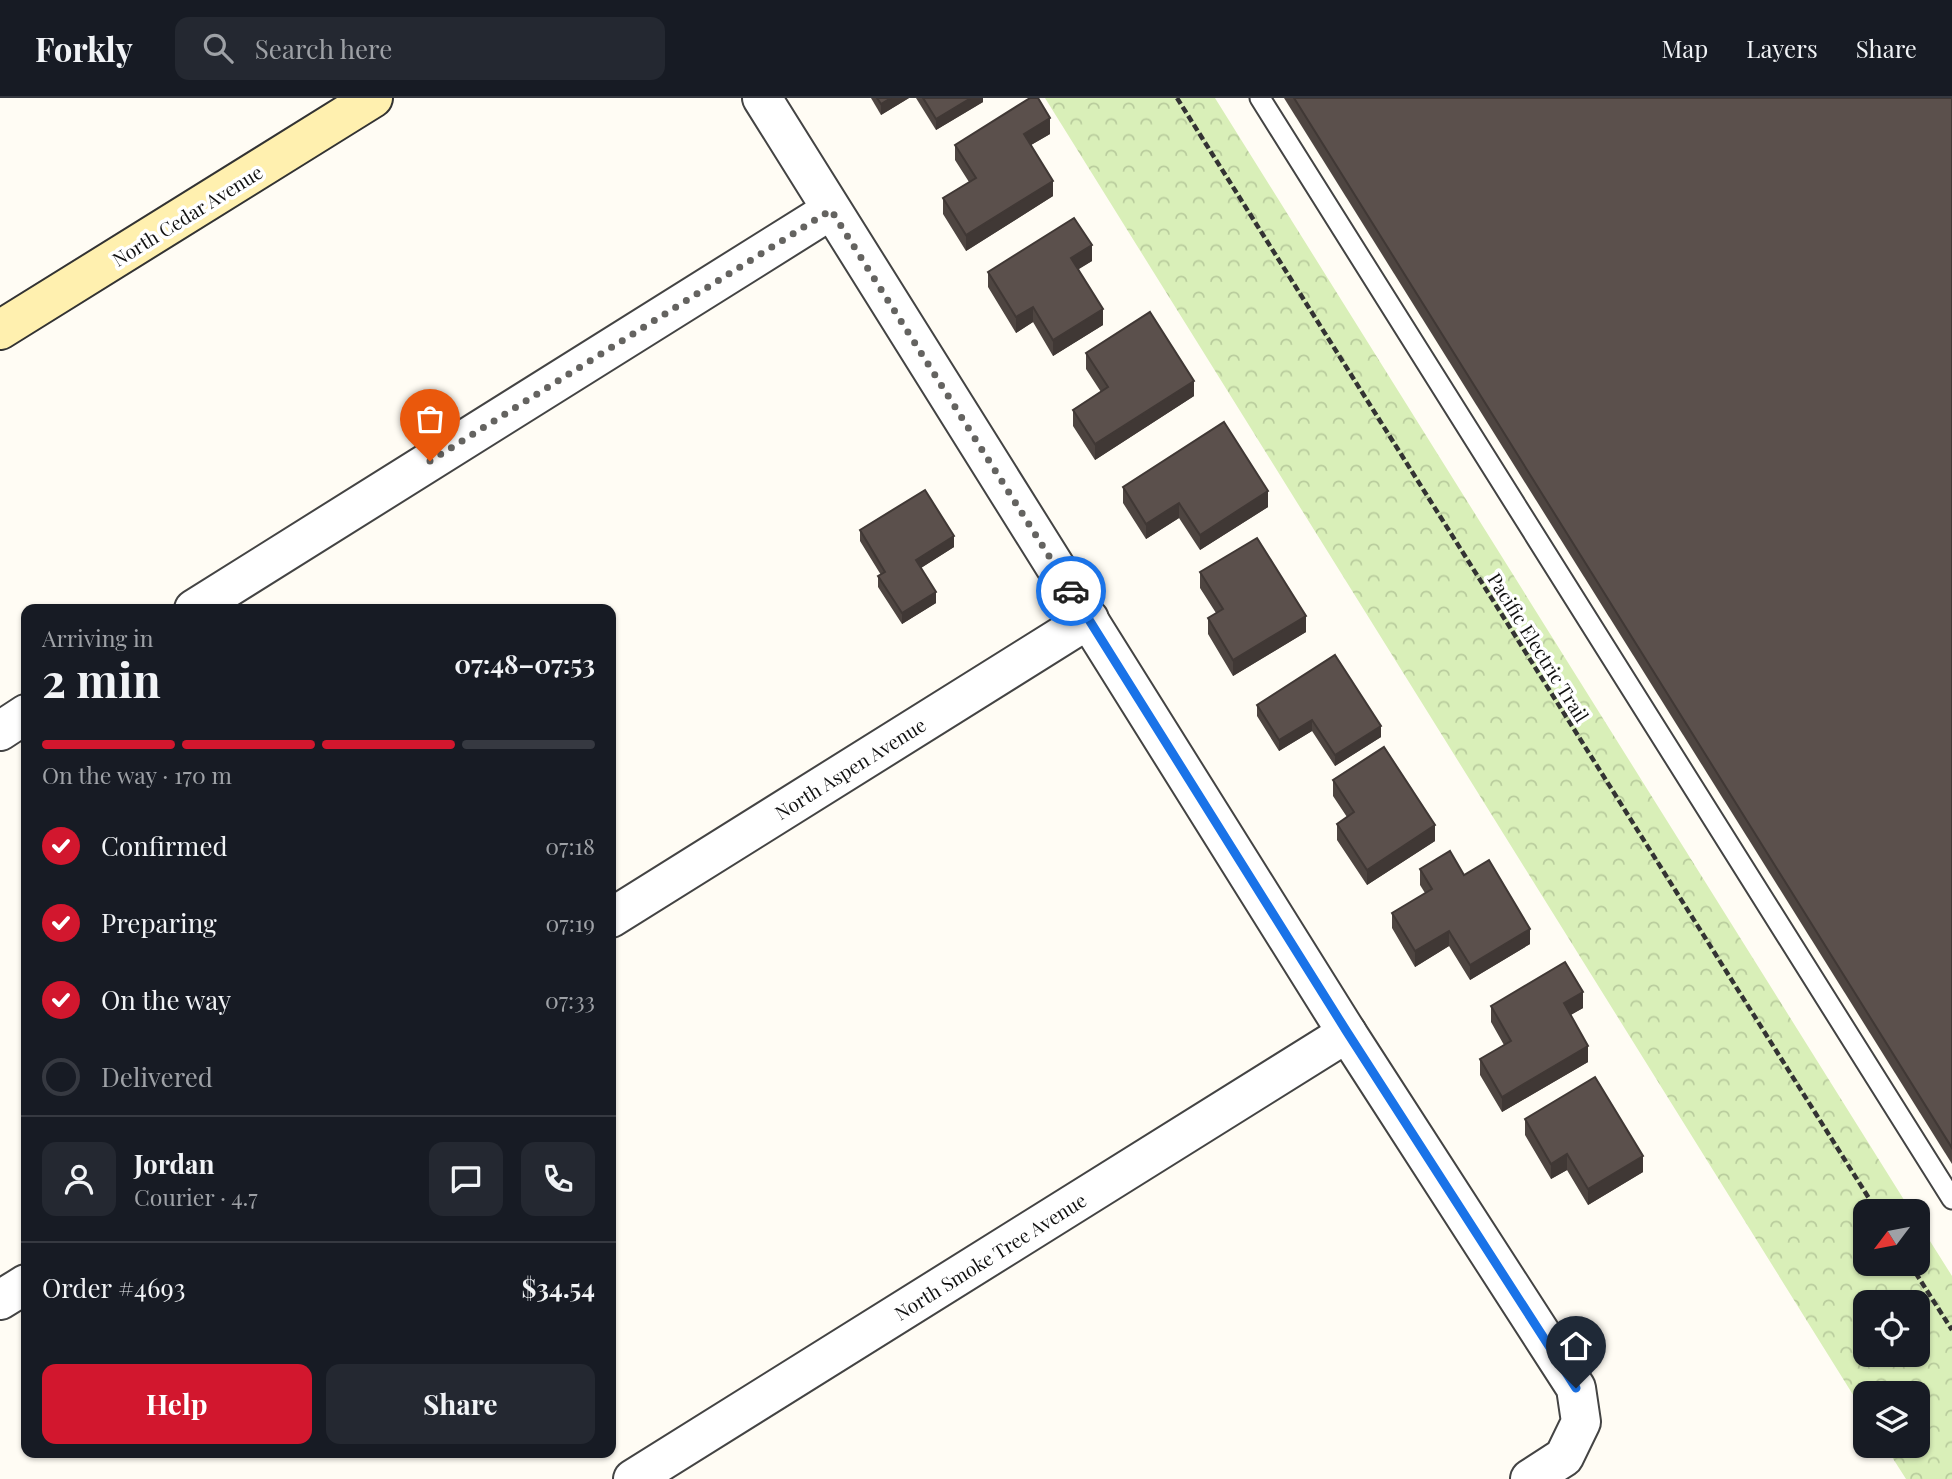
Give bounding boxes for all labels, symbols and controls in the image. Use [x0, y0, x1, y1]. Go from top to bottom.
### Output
search box [175, 17, 665, 80]
text: Forkly [35, 26, 133, 70]
icon: search [199, 29, 237, 67]
text: Search here [255, 31, 392, 66]
text: Map [1662, 32, 1708, 64]
text: Layers [1746, 32, 1818, 64]
text: Share [1856, 32, 1917, 64]
street label: North Cedar Avenue [107, 158, 267, 272]
pin [400, 389, 460, 461]
icon: bag [411, 400, 449, 438]
courier [1036, 556, 1106, 626]
street label: Pacific Electric Trail [1482, 567, 1596, 727]
icon: car [1052, 572, 1090, 610]
text: Arriving in [42, 622, 154, 653]
text: 07:48–07:53 [454, 646, 595, 681]
text: 2 min [42, 648, 161, 710]
street label: North Aspen Avenue [770, 711, 930, 825]
text: On the way · 170 m [42, 759, 232, 790]
icon: check [42, 827, 80, 865]
text: Confirmed [101, 828, 228, 863]
text: 07:18 [545, 830, 595, 861]
icon: check [42, 904, 80, 942]
text: Preparing [101, 905, 217, 940]
text: 07:19 [546, 907, 595, 938]
icon: check [42, 981, 80, 1019]
text: On the way [101, 982, 231, 1017]
text: 07:33 [545, 984, 595, 1015]
text: Delivered [101, 1059, 213, 1094]
button: person [42, 1142, 116, 1216]
button: chat [429, 1142, 503, 1216]
button: phone [521, 1142, 595, 1216]
text: Jordan [134, 1146, 214, 1181]
text: Courier · 4.7 [134, 1181, 258, 1212]
street label: North Smoke Tree Avenue [889, 1186, 1091, 1326]
north arrow [1853, 1199, 1930, 1276]
map controls [1853, 1199, 1930, 1458]
text: Order #4693 [42, 1270, 185, 1305]
text: $34.54 [521, 1270, 595, 1305]
button: locate [1853, 1290, 1930, 1367]
pin [1546, 1316, 1606, 1388]
icon: home [1557, 1327, 1595, 1365]
button: Help [42, 1364, 312, 1444]
button: Share [326, 1364, 595, 1444]
button: layers [1853, 1381, 1930, 1458]

